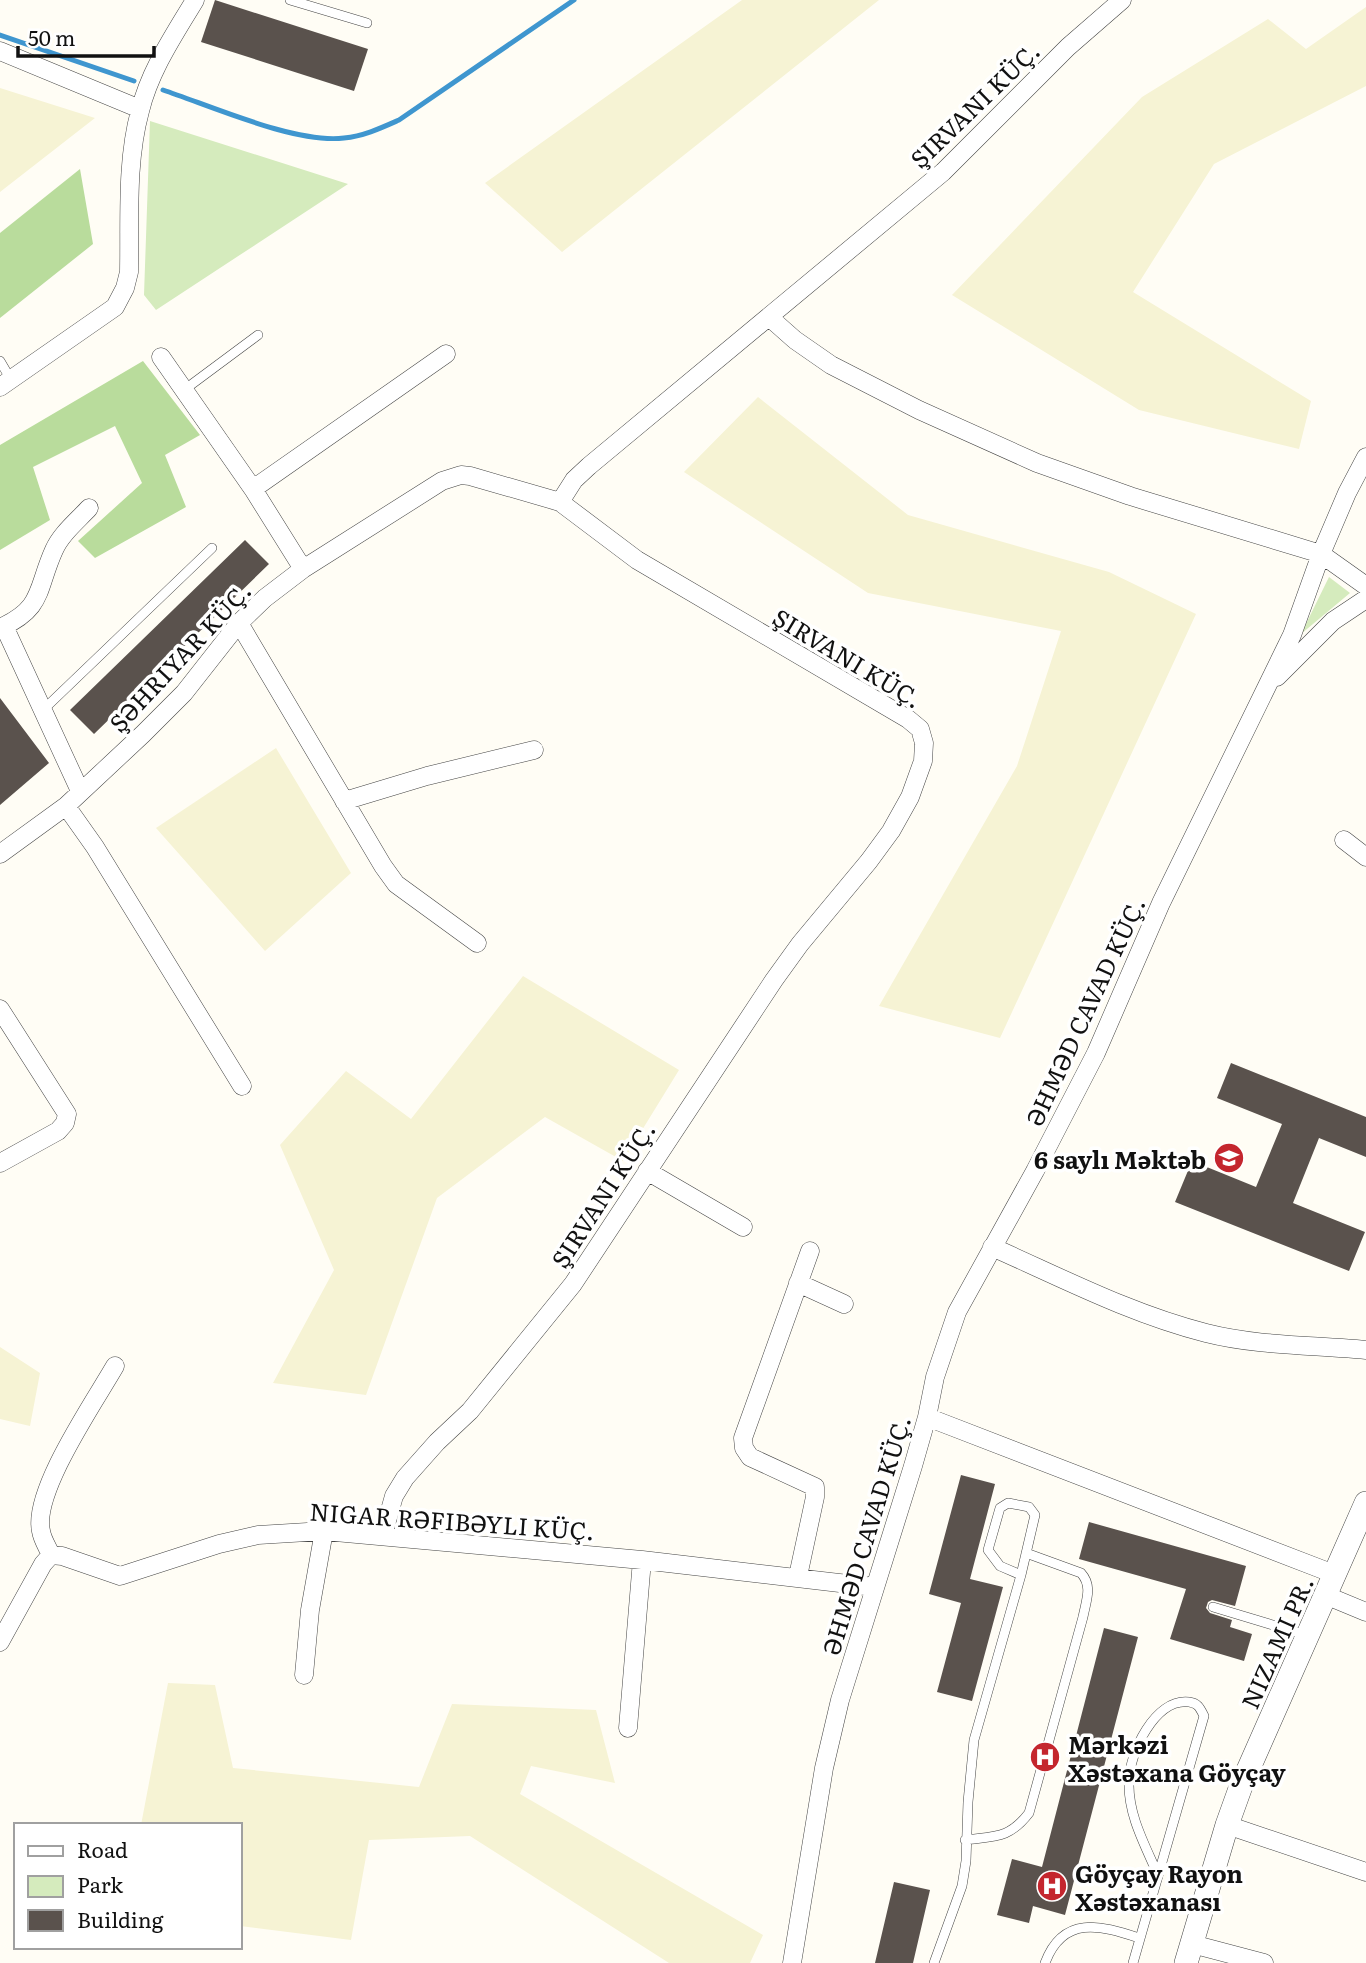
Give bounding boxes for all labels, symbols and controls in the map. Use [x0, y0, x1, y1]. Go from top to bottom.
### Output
scale bar [18, 14, 154, 58]
text: 50 m [28, 21, 75, 52]
street label: ŞIRVANI KÜÇ. [901, 33, 1047, 175]
street label: ŞƏHRIYAR KÜÇ. [100, 573, 258, 739]
street label: ŞIRVANI KÜÇ. [767, 599, 929, 715]
street label: ƏHMƏD CAVAD KÜÇ. [1016, 891, 1152, 1131]
street label: ŞIRVANI KÜÇ. [542, 1114, 662, 1274]
place label: 6 saylı Məktəb [1034, 1141, 1206, 1176]
school or university icon: 6 saylı Məktəb [1212, 1141, 1246, 1175]
street label: ƏHMƏD CAVAD KÜÇ. [812, 1411, 918, 1659]
street label: NIGAR RƏFIBƏYLI KÜÇ. [308, 1493, 596, 1547]
street label: NIZAMI PR. [1231, 1570, 1321, 1714]
place label: Mərkəzi Xəstəxana Göyçay [1068, 1726, 1286, 1789]
hospital icon: Mərkəzi Xəstəxana Göyçay [1028, 1740, 1062, 1774]
legend [14, 1823, 242, 1949]
text: Road [77, 1833, 128, 1864]
place label: Göyçay Rayon Xəstəxanası [1075, 1855, 1243, 1918]
text: Park [77, 1868, 123, 1899]
hospital icon: Göyçay Rayon Xəstəxanası [1035, 1869, 1069, 1903]
text: Building [77, 1903, 164, 1934]

